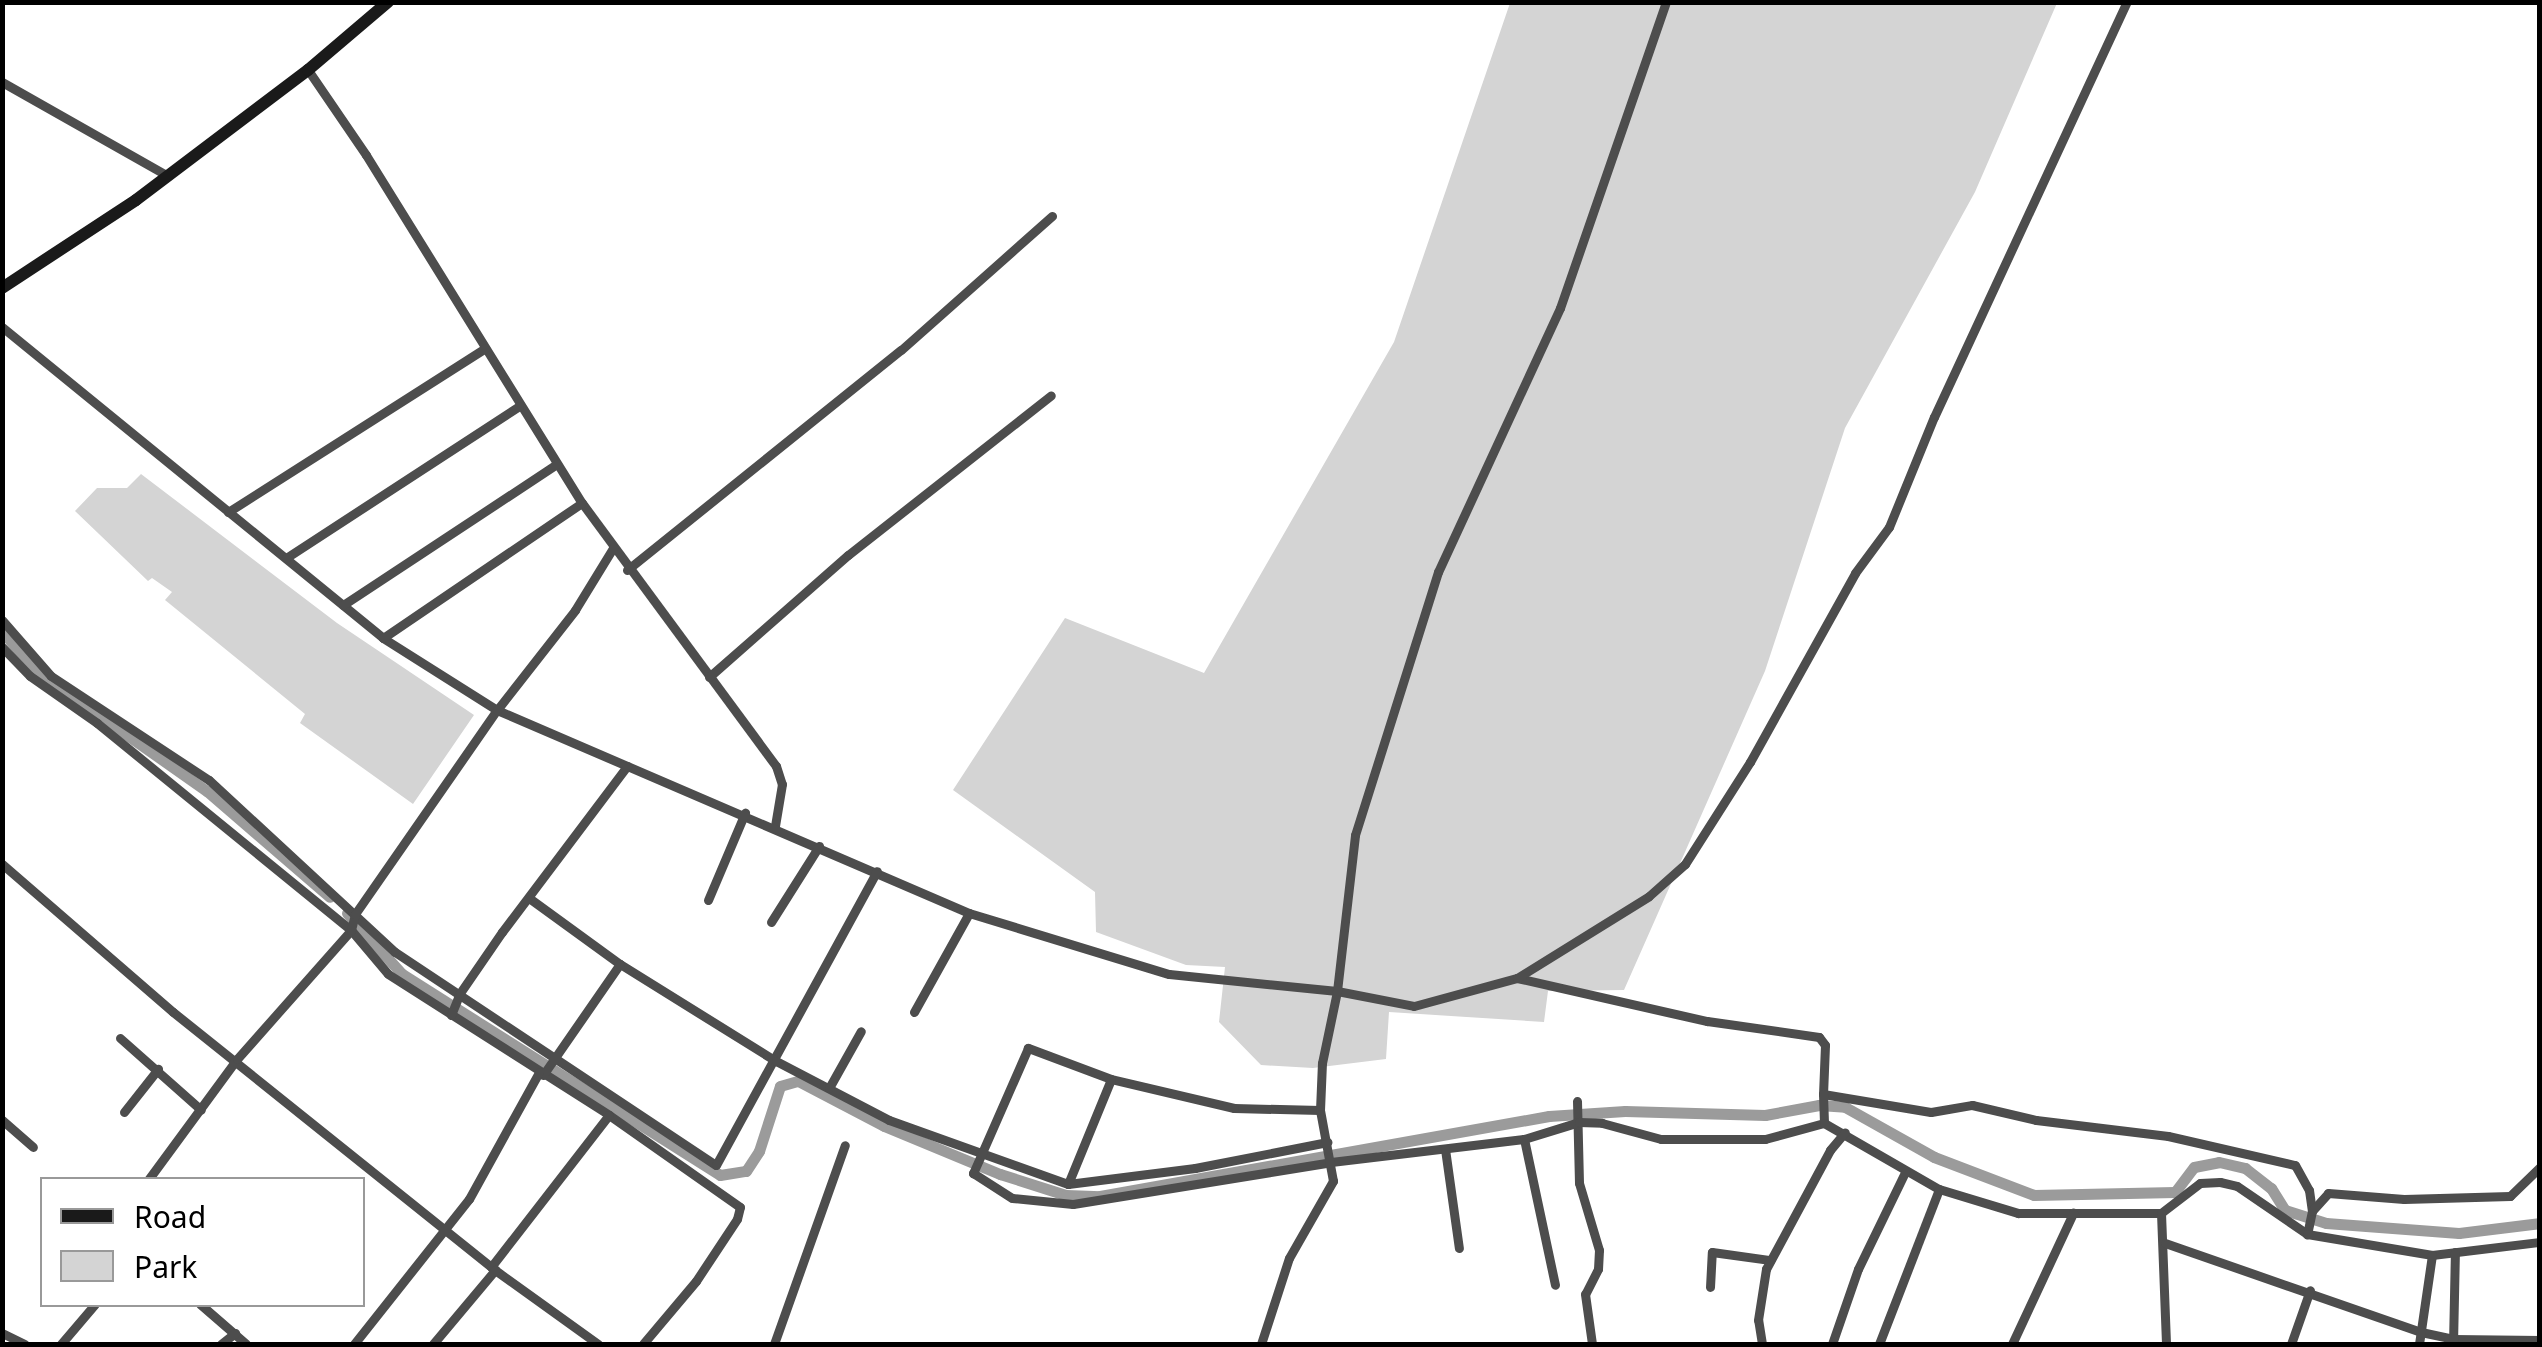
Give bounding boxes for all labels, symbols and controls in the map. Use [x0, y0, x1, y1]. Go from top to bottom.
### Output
legend [40, 1177, 365, 1307]
text: Road [134, 1196, 206, 1237]
text: Park [134, 1246, 197, 1287]

